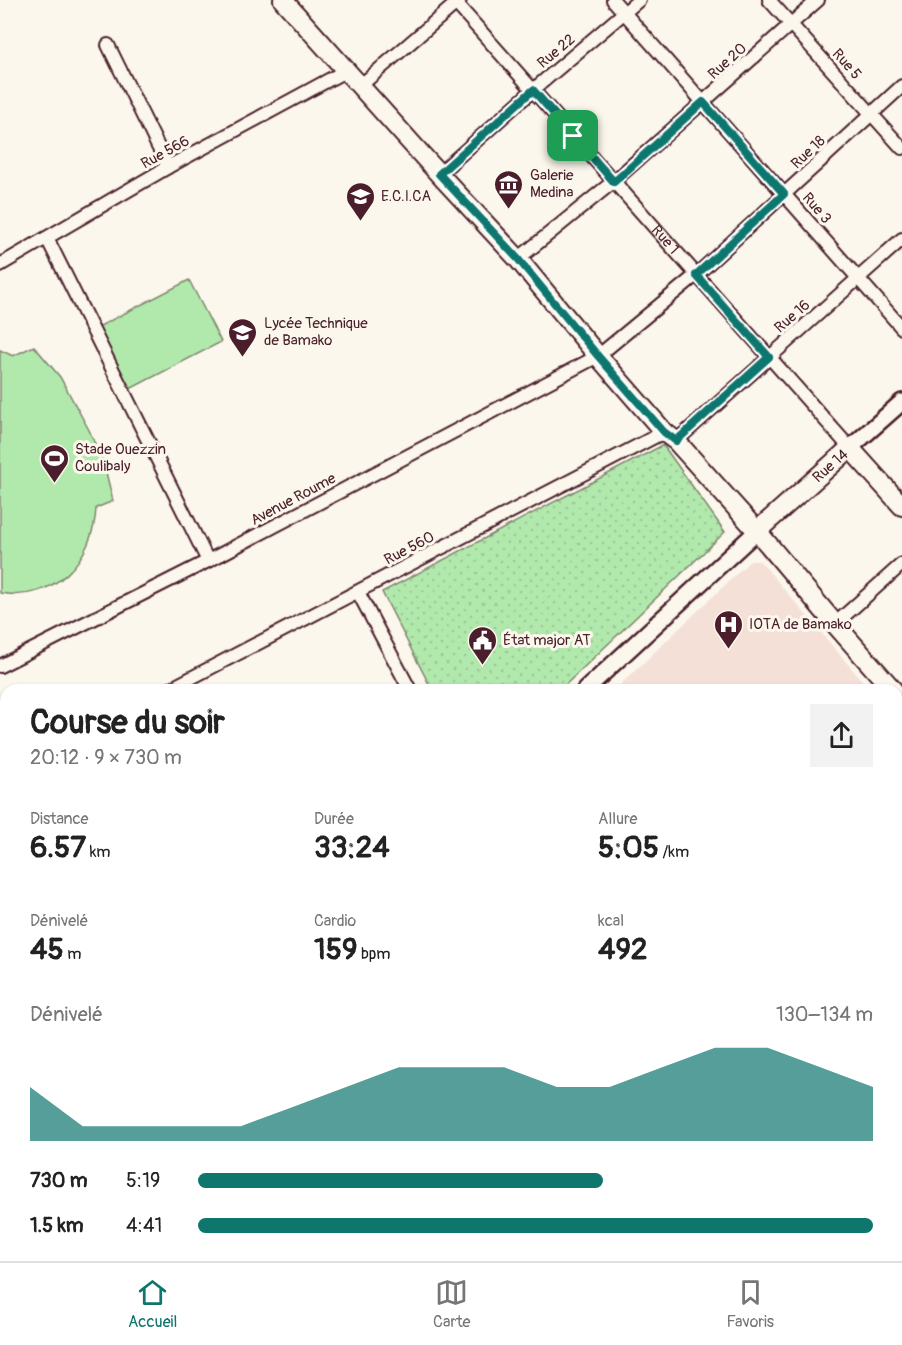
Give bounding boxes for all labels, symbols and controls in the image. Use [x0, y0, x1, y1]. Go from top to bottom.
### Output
street label: Rue 22 [533, 30, 579, 73]
street label: Rue 20 [704, 39, 751, 84]
street label: Rue 5 [828, 45, 865, 84]
pin [547, 110, 598, 161]
icon: arrive [556, 119, 589, 152]
street label: Rue 566 [138, 131, 193, 173]
street label: Rue 18 [787, 131, 830, 173]
place label: Galerie Medina [530, 166, 574, 202]
museum icon: Galerie Medina [493, 168, 525, 210]
school or university icon: E.C.I.CA [344, 180, 376, 222]
place label: E.C.I.CA [381, 187, 431, 206]
street label: Rue 3 [798, 189, 835, 228]
street label: Rue 1 [647, 221, 683, 258]
street label: Rue 16 [770, 296, 814, 337]
place label: Lycée Technique de Bamako [264, 314, 368, 350]
school or university icon: Lycée Technique de Bamako [227, 316, 259, 358]
place label: Stade Ouezzin Coulibaly [75, 440, 166, 476]
sports icon: Stade Ouezzin Coulibaly [38, 442, 70, 484]
street label: Rue 14 [809, 445, 852, 487]
street label: Avenue Roume [247, 469, 340, 530]
street label: Rue 560 [381, 527, 438, 570]
hospital icon: IOTA de Bamako [712, 608, 744, 650]
place label: IOTA de Bamako [749, 615, 852, 634]
public building icon: État major AT [466, 624, 498, 666]
place label: État major AT [503, 631, 591, 650]
text: Course du soir [30, 702, 225, 743]
button: share [810, 704, 873, 767]
text: 20:12 · 9 × 730 m [30, 745, 182, 770]
text: Distance [30, 809, 89, 829]
text: Durée [314, 809, 354, 829]
text: Allure [598, 809, 637, 829]
text: 6.57 [30, 829, 86, 866]
text: 33:24 [314, 829, 390, 866]
text: 5:05 [598, 829, 659, 866]
text: km [86, 842, 111, 862]
text: /km [659, 842, 689, 862]
text: Dénivelé [30, 911, 88, 931]
text: Cardio [314, 911, 356, 931]
text: kcal [598, 911, 624, 931]
text: 45 [30, 931, 64, 968]
text: 159 [314, 931, 357, 968]
text: 492 [598, 931, 648, 968]
text: m [64, 944, 81, 964]
text: bpm [357, 944, 391, 964]
text: Dénivelé [30, 1002, 103, 1027]
text: 130–134 m [776, 1002, 873, 1027]
text: 730 m [30, 1168, 88, 1193]
text: 5:19 [126, 1168, 160, 1193]
text: 1.5 km [30, 1213, 83, 1238]
text: 4:41 [126, 1213, 162, 1238]
tab: Accueil [128, 1276, 177, 1332]
tab: Carte [433, 1276, 470, 1332]
tab: Favoris [726, 1276, 774, 1332]

